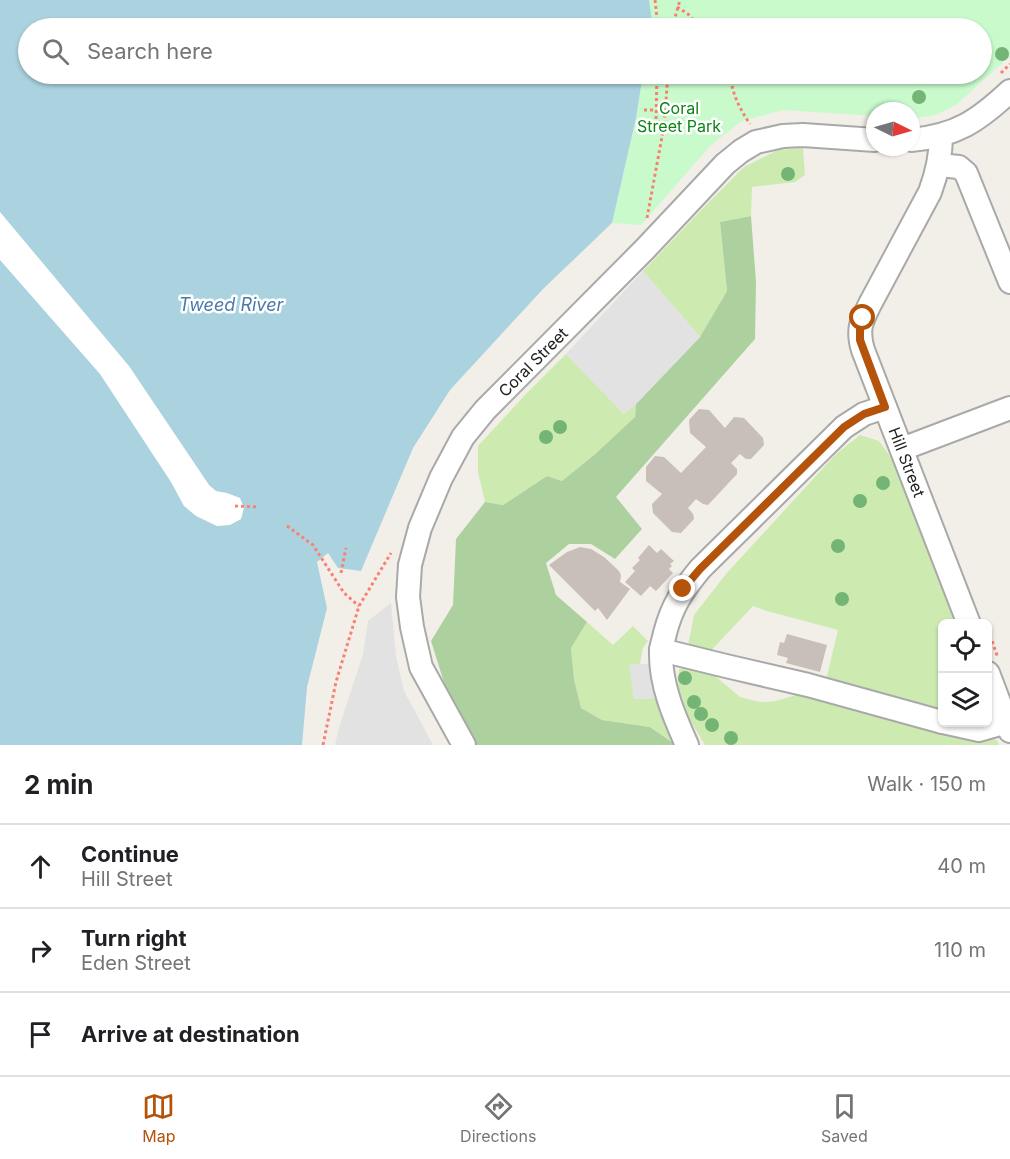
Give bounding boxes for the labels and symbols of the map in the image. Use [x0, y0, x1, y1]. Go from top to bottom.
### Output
park label: Coral Street Park [637, 98, 721, 136]
north arrow [866, 102, 920, 156]
water label: Tweed River [179, 294, 285, 315]
route start [849, 304, 875, 330]
street label: Coral Street [494, 323, 572, 401]
street label: Hill Street [885, 424, 929, 500]
route end [669, 575, 695, 601]

